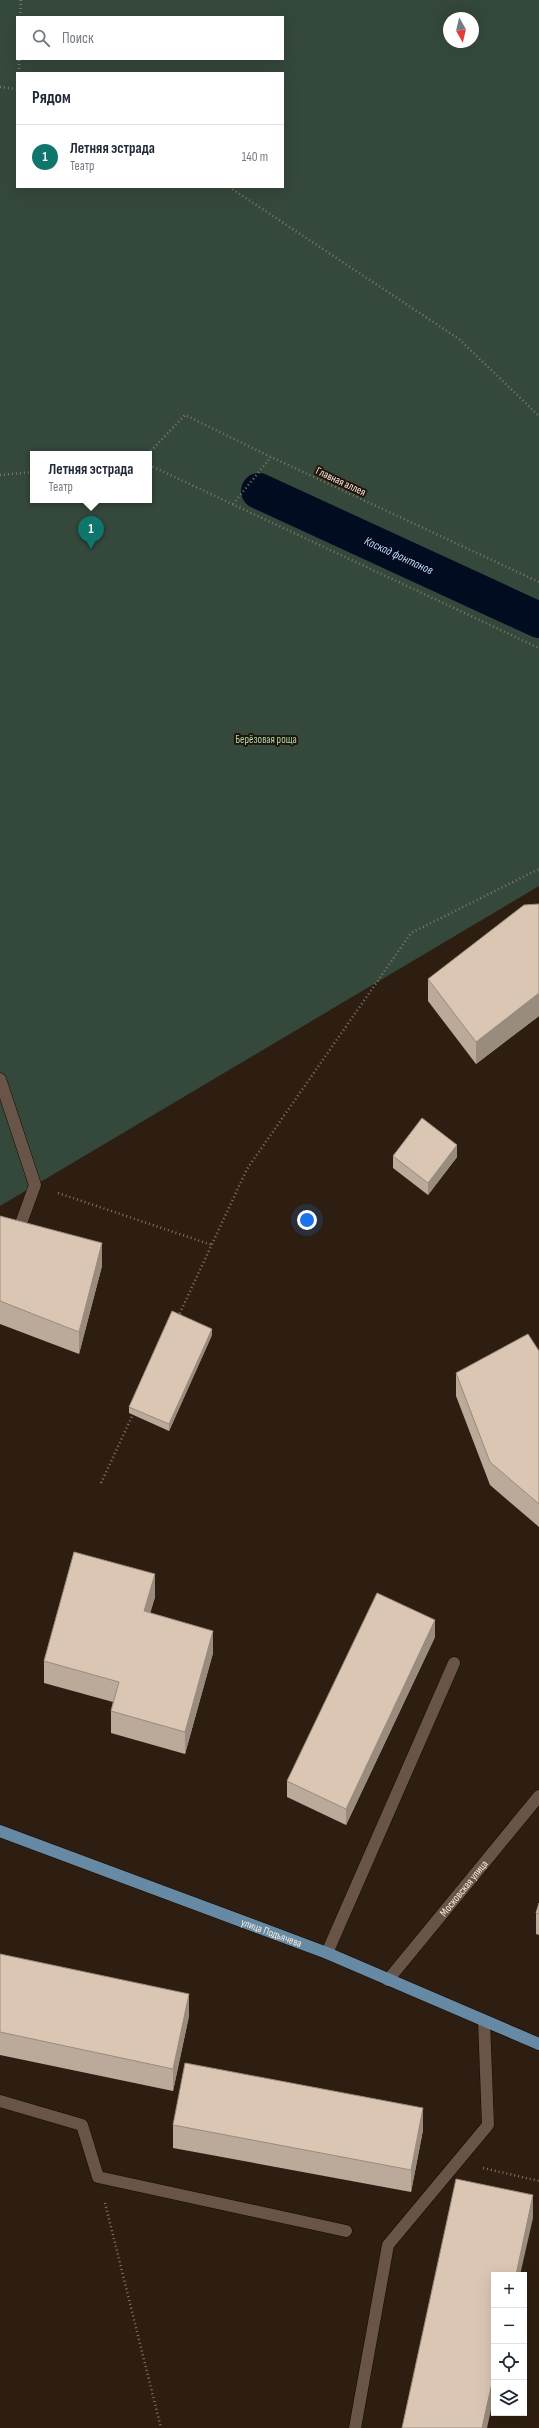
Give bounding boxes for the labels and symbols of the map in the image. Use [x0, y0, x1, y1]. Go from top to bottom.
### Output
north arrow [443, 12, 479, 48]
street label: Главная аллея [314, 464, 368, 499]
pin: 1 [78, 516, 104, 549]
water label: Каскад фонтанов [362, 534, 436, 578]
park label: Берёзовая роща [235, 733, 297, 746]
your location [297, 1210, 317, 1230]
street label: Московская улица [437, 1858, 491, 1919]
street label: улица Подъячева [239, 1916, 304, 1950]

